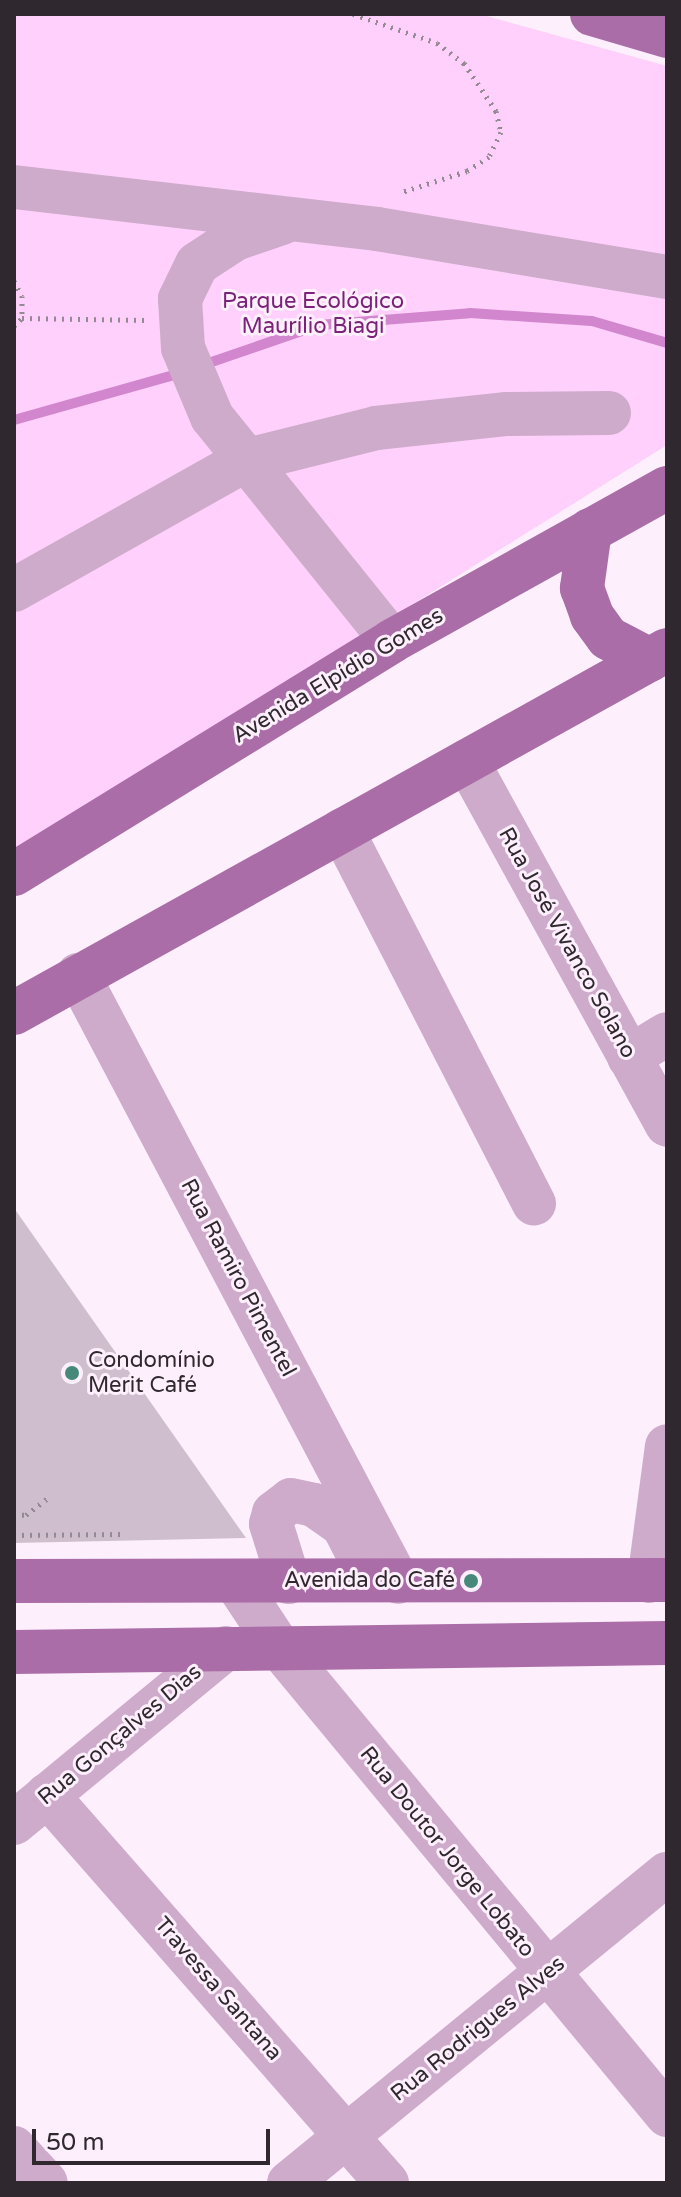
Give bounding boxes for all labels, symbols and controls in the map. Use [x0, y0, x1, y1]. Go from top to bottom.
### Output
park label: Parque Ecológico Maurílio Biagi [222, 288, 404, 340]
street label: Avenida Elpídio Gomes [228, 603, 448, 749]
street label: Rua José Vivanco Solano [493, 823, 641, 1063]
street label: Rua Ramiro Pimentel [175, 1175, 301, 1381]
place label: Condomínio Merit Café [88, 1347, 215, 1398]
marker: Condomínio Merit Café [63, 1364, 81, 1382]
place label: Avenida do Café [284, 1568, 455, 1594]
marker: Avenida do Café [462, 1572, 480, 1590]
street label: Rua Gonçalves Dias [33, 1659, 207, 1811]
street label: Rua Doutor Jorge Lobato [354, 1741, 540, 1963]
street label: Travessa Santana [149, 1912, 287, 2066]
street label: Rua Rodrigues Alves [386, 1951, 570, 2107]
scale bar [36, 2113, 274, 2163]
text: 50 m [46, 2128, 104, 2157]

